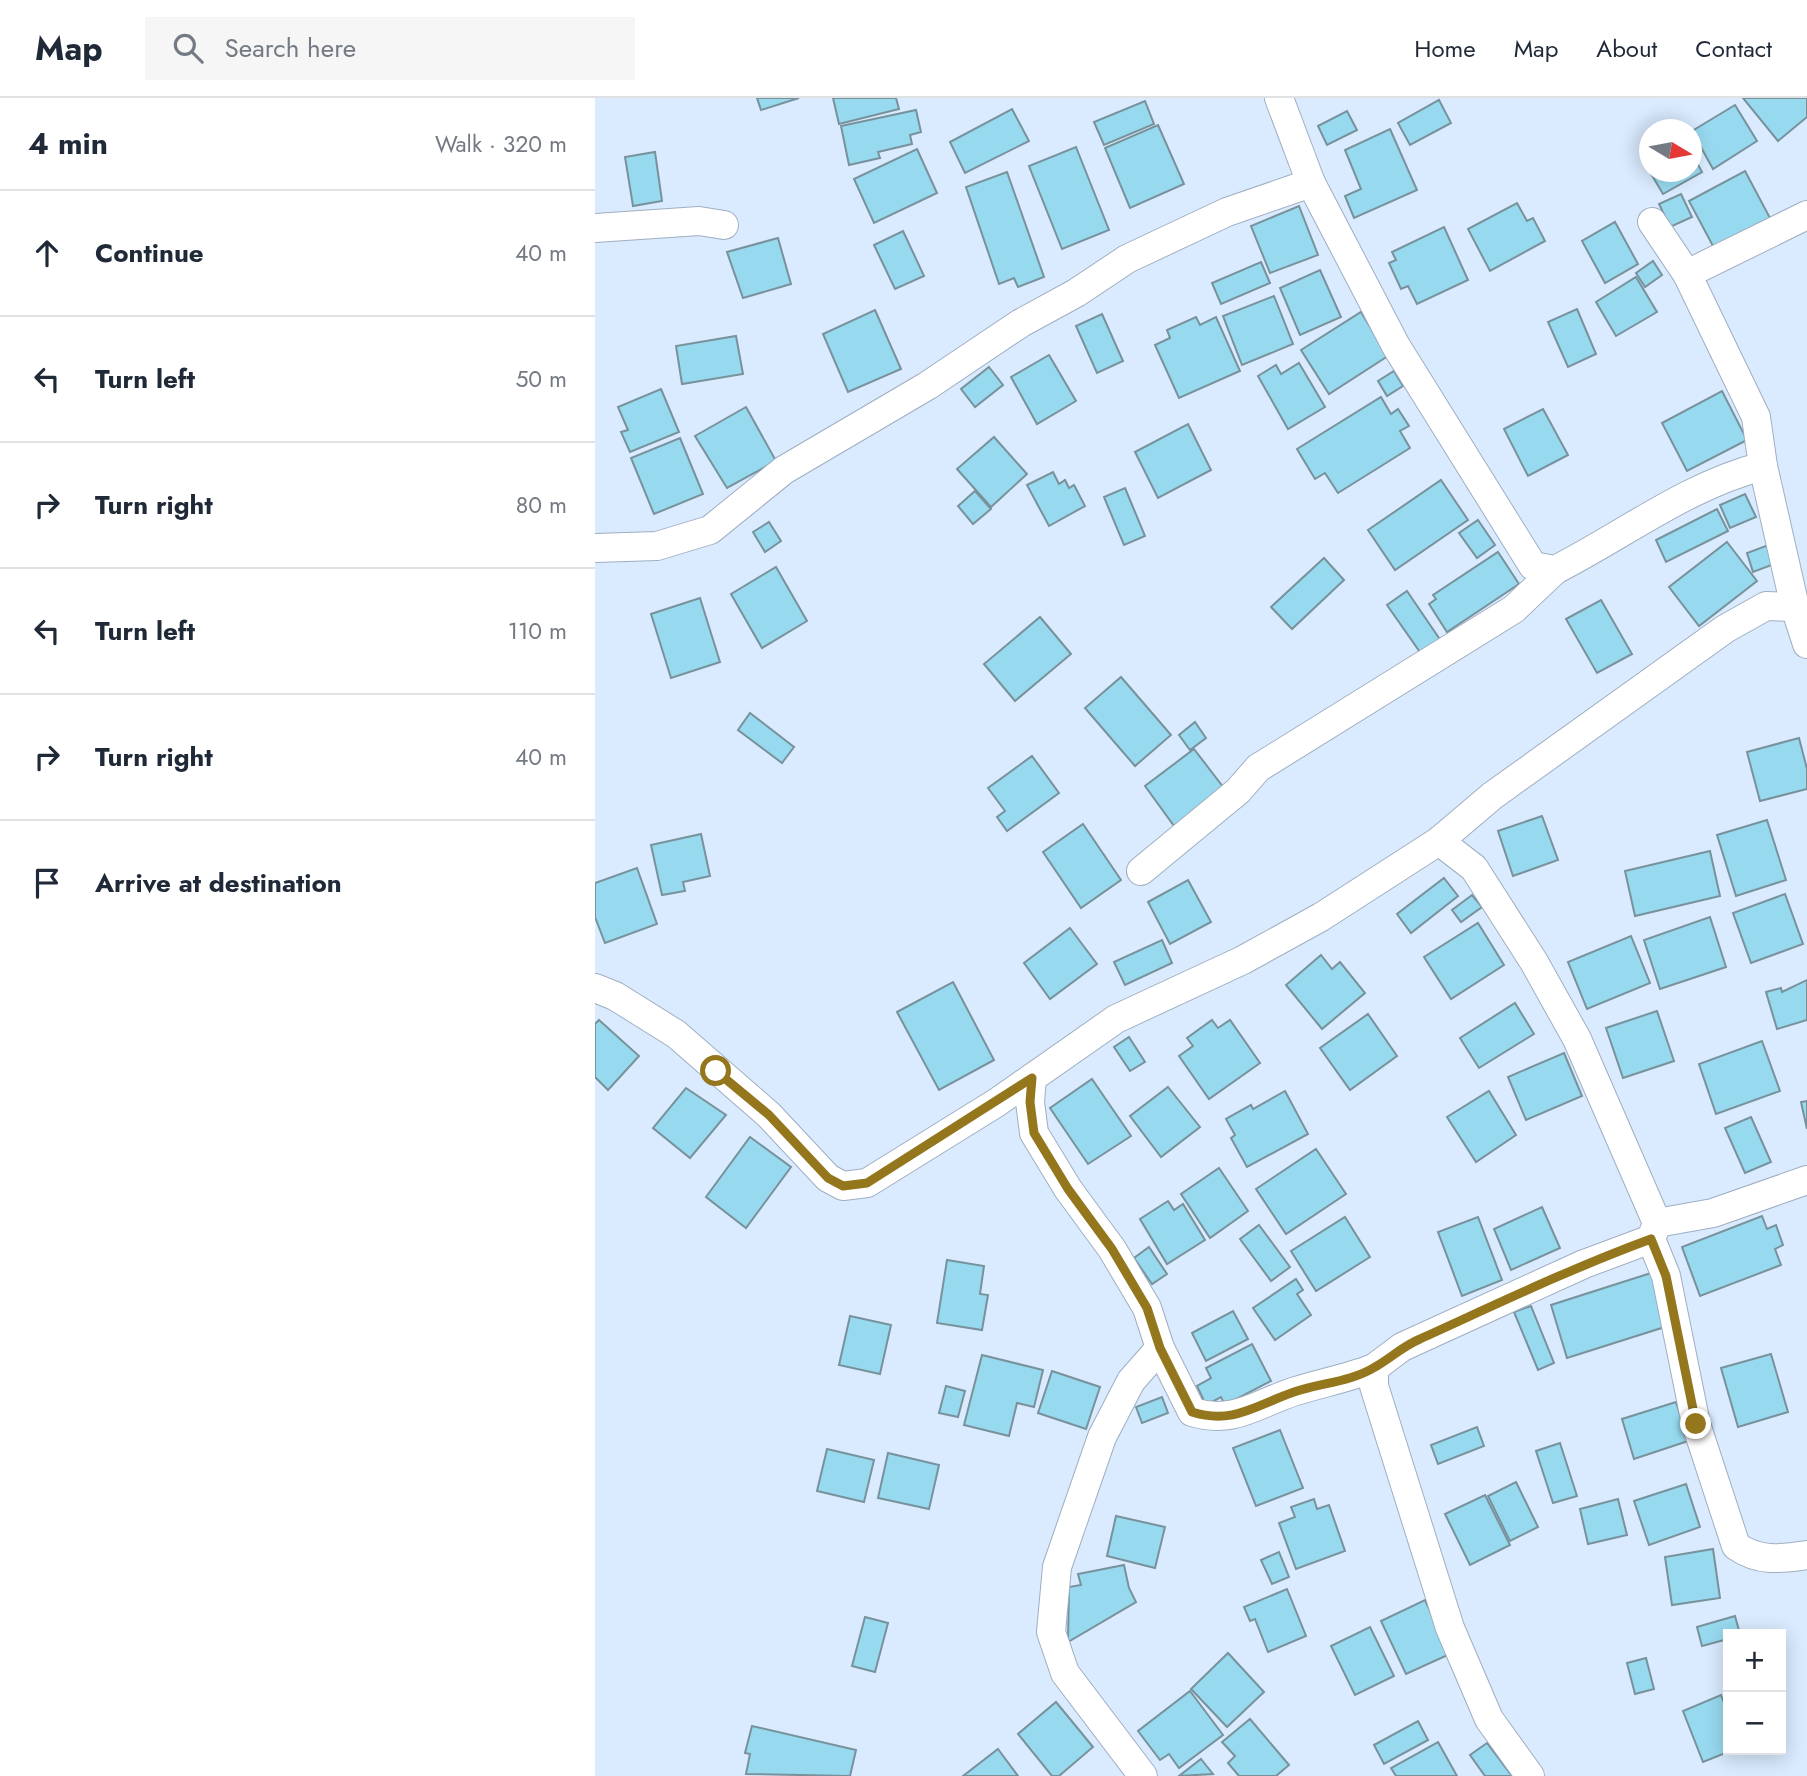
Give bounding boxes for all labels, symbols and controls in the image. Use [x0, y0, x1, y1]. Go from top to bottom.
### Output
search box [145, 17, 635, 80]
text: Map [35, 25, 103, 72]
icon: search [169, 29, 207, 67]
text: Search here [225, 29, 356, 67]
text: Home [1414, 31, 1476, 66]
text: Map [1514, 31, 1558, 66]
text: About [1596, 31, 1657, 66]
text: Contact [1695, 31, 1772, 66]
north arrow [1639, 119, 1702, 182]
text: 4 min [28, 122, 108, 165]
text: Walk · 320 m [435, 127, 567, 161]
icon: ahead [28, 234, 66, 272]
text: Continue [95, 234, 204, 272]
text: 40 m [515, 236, 567, 270]
icon: left [28, 360, 66, 398]
text: Turn left [95, 360, 195, 398]
text: 50 m [515, 362, 567, 396]
icon: right [28, 486, 66, 524]
text: Turn right [95, 486, 213, 524]
text: 80 m [516, 488, 567, 522]
icon: left [28, 612, 66, 650]
text: Turn left [95, 612, 195, 650]
text: 110 m [508, 614, 567, 648]
icon: right [28, 738, 66, 776]
text: Turn right [95, 738, 213, 776]
text: 40 m [515, 740, 567, 774]
icon: arrive [28, 864, 66, 902]
text: Arrive at destination [95, 864, 342, 902]
route start [700, 1055, 731, 1086]
route end [1680, 1408, 1711, 1439]
map controls [1723, 1629, 1786, 1755]
button: + [1723, 1629, 1786, 1692]
button: − [1723, 1692, 1786, 1755]

